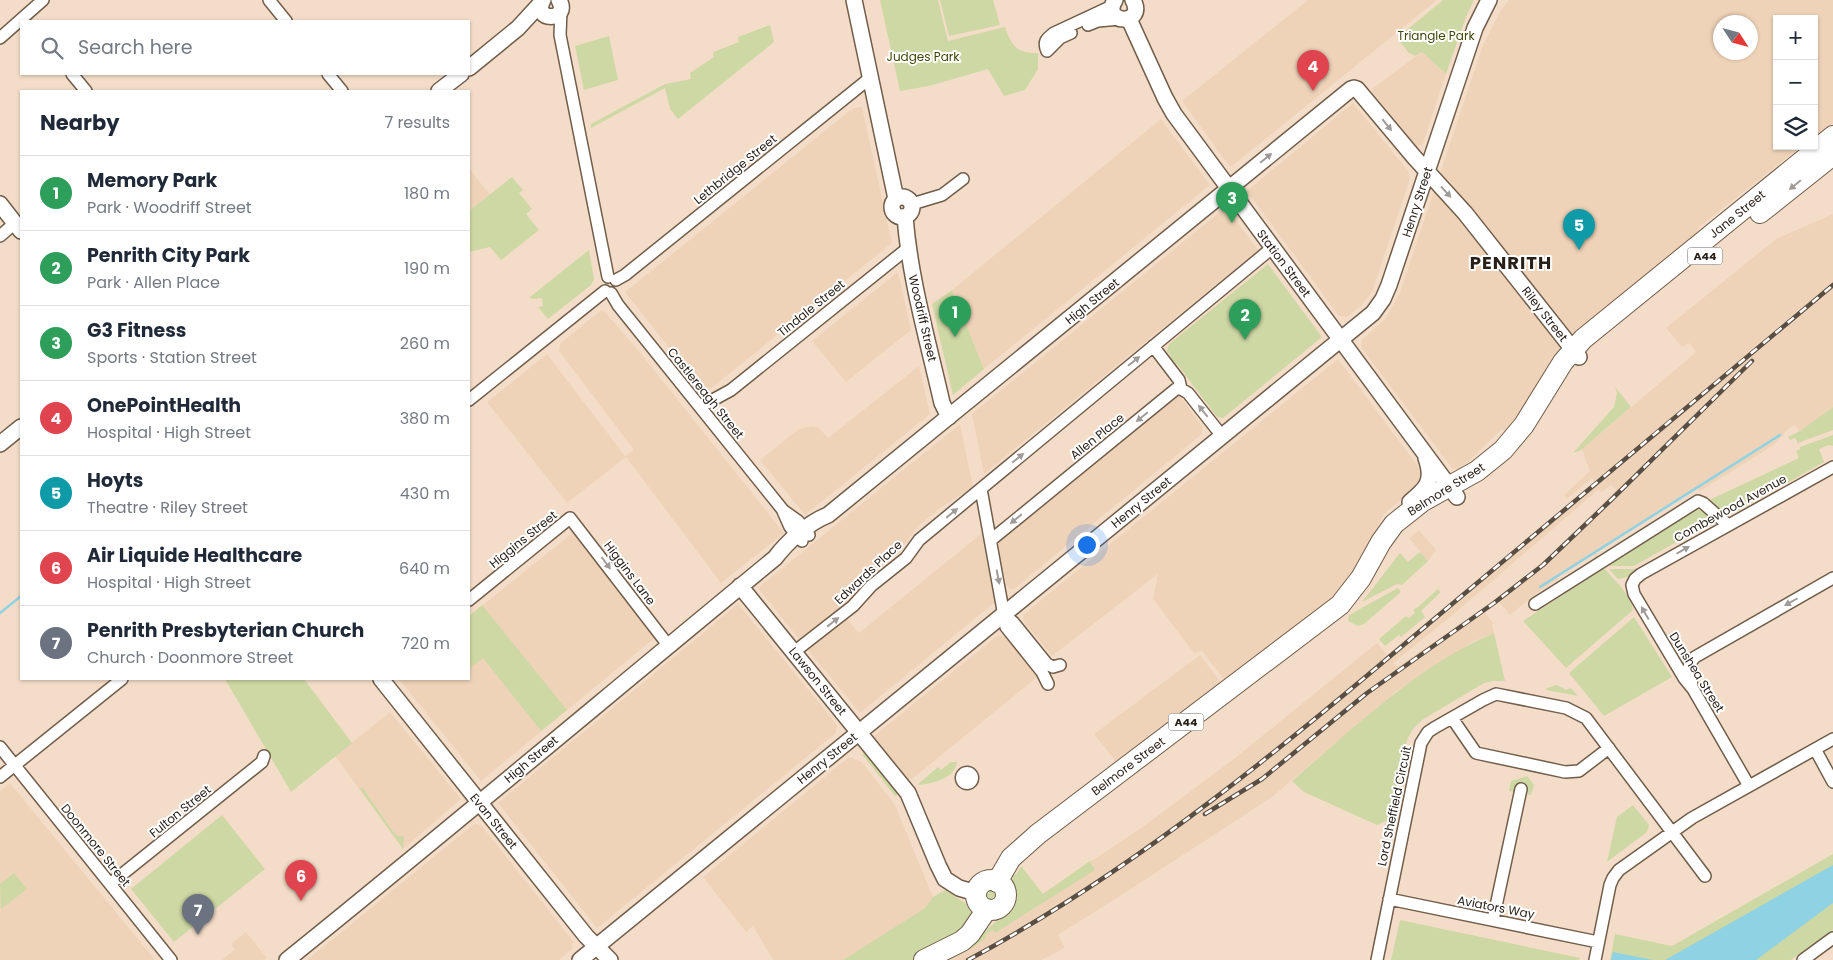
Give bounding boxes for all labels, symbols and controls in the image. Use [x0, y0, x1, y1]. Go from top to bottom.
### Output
north arrow [1713, 15, 1758, 60]
map controls [1773, 15, 1818, 150]
button: + [1773, 15, 1818, 60]
search box [20, 20, 470, 75]
park label: Triangle Park [1397, 27, 1475, 44]
icon: search [38, 34, 66, 62]
text: Search here [78, 34, 192, 61]
park label: Judges Park [887, 48, 960, 65]
pin: 4 [1297, 50, 1329, 91]
button: − [1773, 60, 1818, 105]
button: layers [1773, 105, 1818, 150]
text: Nearby [40, 108, 120, 137]
text: 7 results [384, 111, 450, 134]
one-way arrow [1381, 119, 1392, 131]
street label: Lethbridge Street [690, 130, 780, 208]
one-way arrow [1260, 152, 1273, 163]
street label: Henry Street [1398, 165, 1436, 239]
text: Memory Park [87, 167, 217, 194]
one-way arrow [1789, 180, 1802, 191]
text: 1 [53, 182, 59, 205]
text: 180 m [404, 182, 450, 205]
pin: 3 [1216, 182, 1248, 223]
one-way arrow [1440, 186, 1452, 198]
street label: Jane Street [1705, 186, 1769, 242]
text: Park · Woodriff Street [87, 196, 252, 219]
pin: 5 [1563, 209, 1595, 250]
street label: Station Street [1253, 226, 1315, 300]
text: Penrith City Park [87, 242, 250, 269]
road number: A44 [1688, 248, 1722, 264]
district label: PENRITH [1470, 250, 1552, 275]
text: 2 [51, 257, 61, 280]
text: 190 m [404, 257, 450, 280]
text: Park · Allen Place [87, 271, 220, 294]
street label: Woodriff Street [905, 273, 941, 363]
street label: High Street [1061, 274, 1123, 328]
street label: Tindale Street [774, 276, 848, 340]
street label: Riley Street [1518, 283, 1572, 345]
pin: 1 [939, 296, 971, 337]
pin: 2 [1229, 299, 1261, 340]
text: G3 Fitness [87, 317, 186, 344]
text: 3 [51, 332, 61, 355]
text: 260 m [400, 332, 450, 355]
street label: Castlereagh Street [664, 344, 748, 442]
text: Sports · Station Street [87, 346, 257, 369]
one-way arrow [1127, 355, 1140, 366]
text: OnePointHealth [87, 392, 241, 419]
one-way arrow [1197, 405, 1208, 418]
text: 4 [51, 407, 61, 430]
text: 380 m [400, 407, 450, 430]
street label: Allen Place [1066, 409, 1128, 463]
one-way arrow [1136, 411, 1149, 422]
text: Hospital · High Street [87, 421, 251, 444]
one-way arrow [1011, 453, 1024, 464]
street label: Belmore Street [1404, 458, 1488, 520]
text: Hoyts [87, 467, 143, 494]
street label: Combewood Avenue [1671, 470, 1789, 546]
street label: Henry Street [1107, 472, 1175, 532]
text: 5 [51, 482, 61, 505]
text: 430 m [400, 482, 450, 505]
text: Theatre · Riley Street [87, 496, 248, 519]
street label: Higgins Street [486, 506, 560, 572]
one-way arrow [945, 507, 958, 518]
one-way arrow [1010, 514, 1023, 525]
your location [1074, 532, 1100, 558]
street label: Edwards Place [830, 536, 906, 608]
street label: Higgins Lane [600, 538, 660, 608]
text: Air Liquide Healthcare [87, 542, 302, 569]
one-way arrow [1677, 546, 1690, 555]
one-way arrow [600, 556, 611, 569]
text: 6 [51, 557, 61, 580]
text: 640 m [399, 557, 450, 580]
one-way arrow [994, 569, 1002, 585]
text: Hospital · High Street [87, 571, 251, 594]
one-way arrow [1784, 597, 1797, 606]
one-way arrow [1640, 606, 1649, 619]
one-way arrow [826, 616, 839, 627]
text: Penrith Presbyterian Church [87, 617, 364, 644]
street label: Dunshea Street [1665, 629, 1729, 715]
text: 7 [52, 632, 60, 655]
text: 720 m [401, 632, 450, 655]
street label: Lawson Street [785, 643, 851, 719]
text: Church · Doonmore Street [87, 646, 293, 669]
road number: A44 [1168, 714, 1204, 730]
street label: Henry Street [793, 728, 861, 788]
street label: High Street [500, 731, 562, 787]
street label: Belmore Street [1088, 733, 1168, 799]
street label: Lord Sheffield Circuit [1373, 744, 1415, 868]
street label: Fulton Street [146, 781, 214, 841]
street label: Evan Street [466, 790, 522, 852]
street label: Doonmore Street [57, 800, 135, 890]
pin: 6 [285, 860, 317, 901]
street label: Aviators Way [1456, 891, 1536, 923]
pin: 7 [182, 894, 214, 935]

